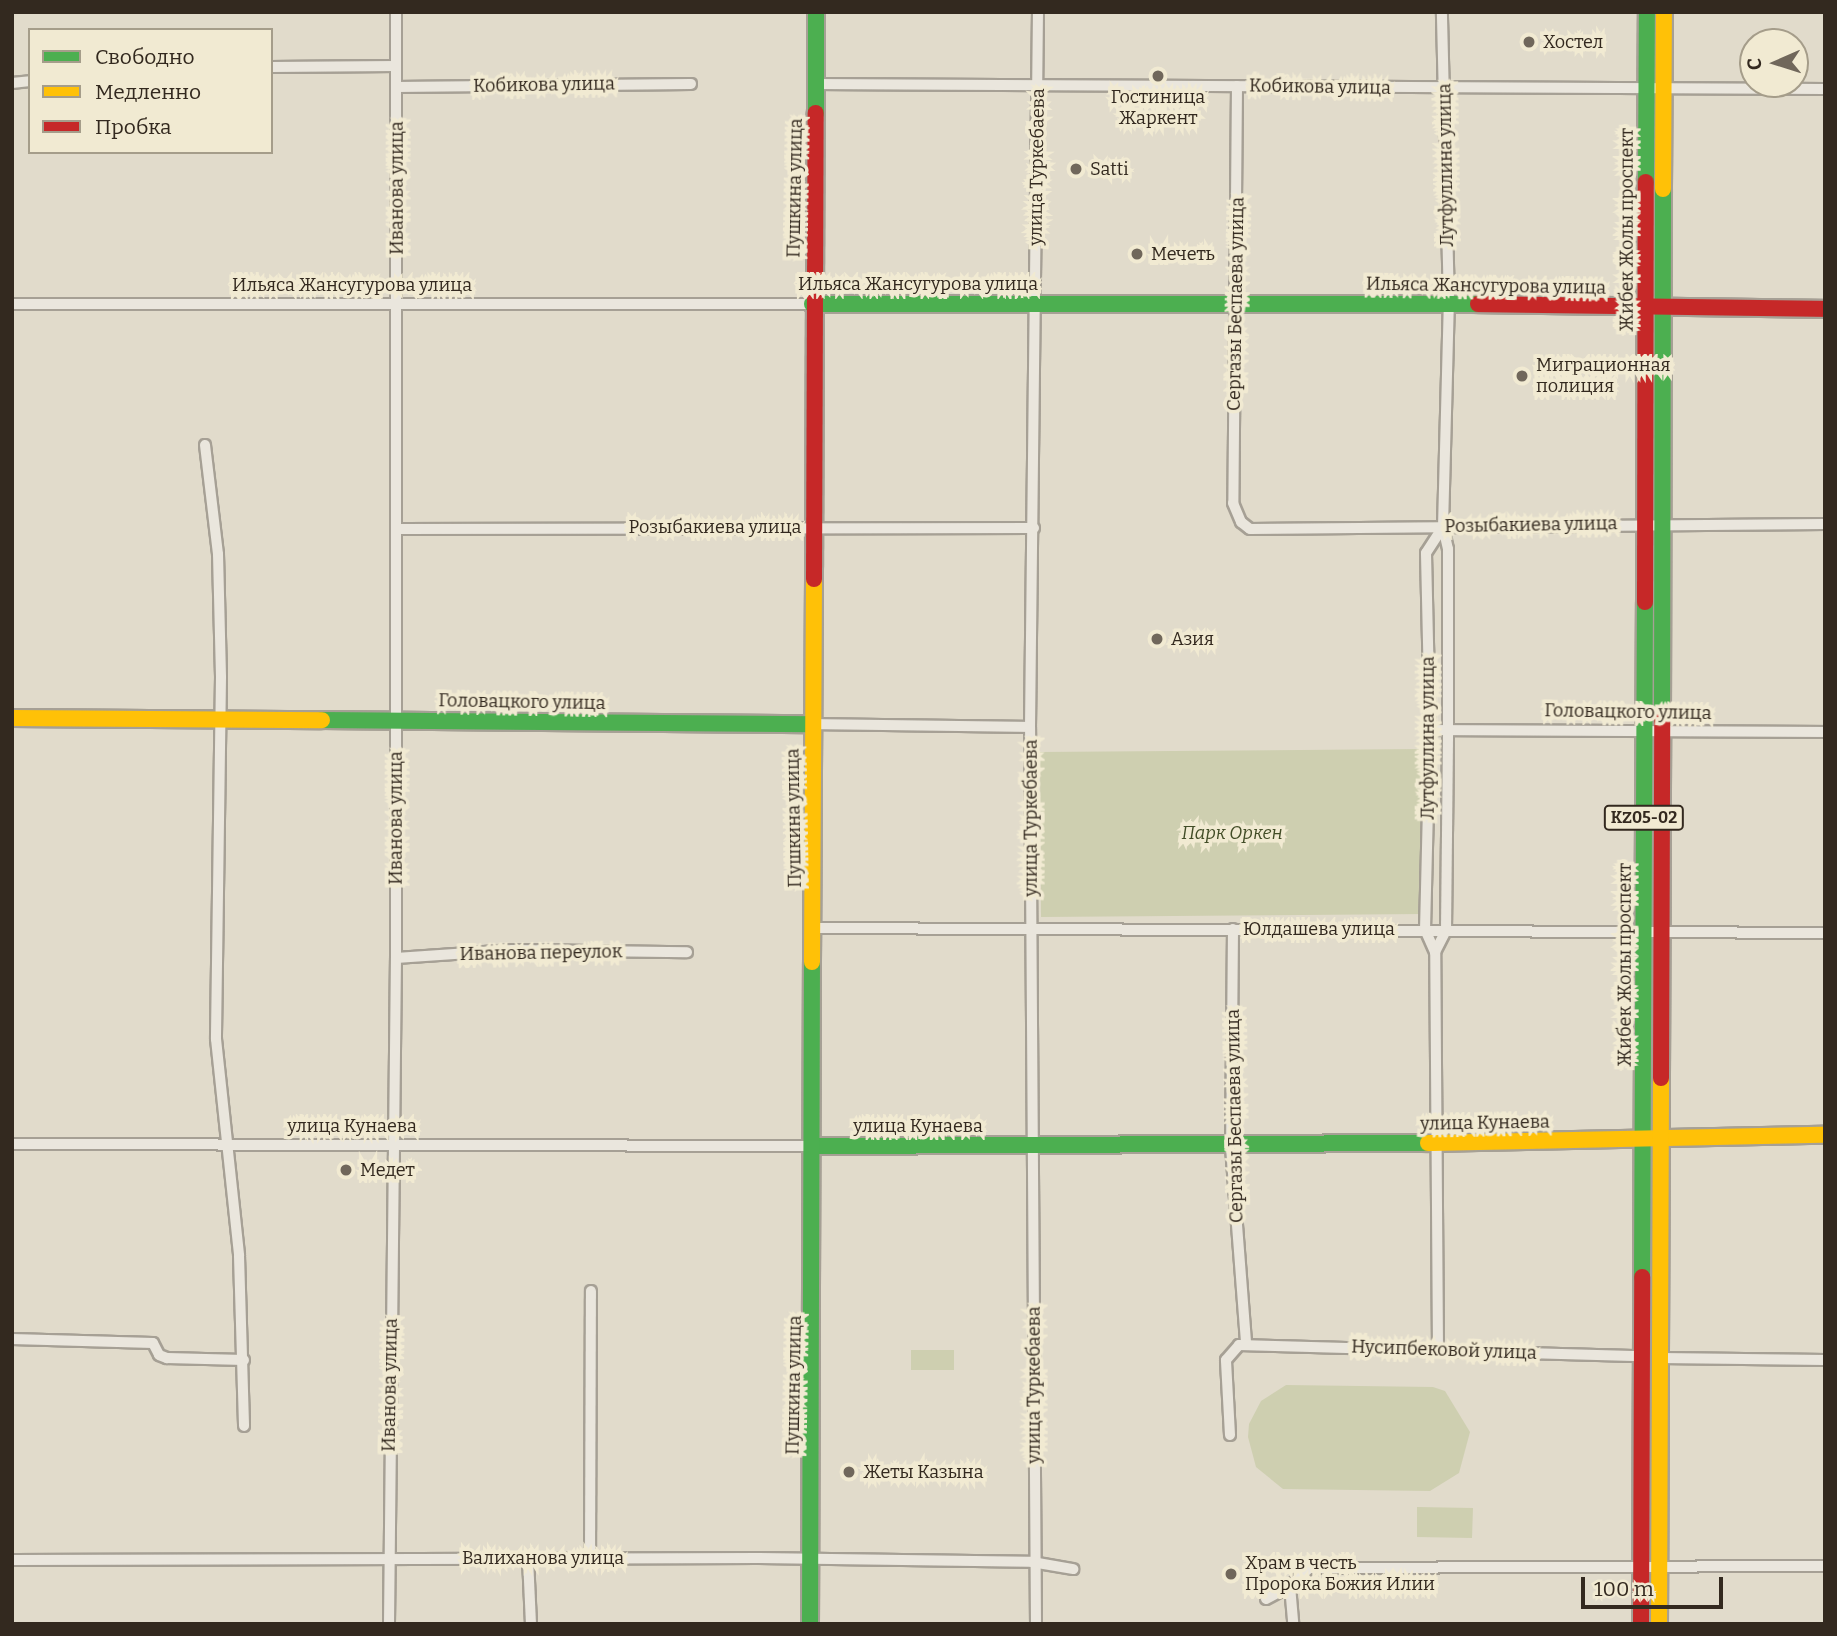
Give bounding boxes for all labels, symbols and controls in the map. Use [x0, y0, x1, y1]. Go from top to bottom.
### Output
legend [28, 28, 273, 154]
north arrow [1739, 28, 1809, 98]
place label: Хостел [1543, 31, 1603, 53]
marker: Хостел [1521, 34, 1537, 50]
text: Свободно [95, 44, 195, 70]
text: С [1743, 57, 1766, 71]
marker: Гостиница Жаркент [1150, 68, 1166, 84]
street label: Кобикова улица [473, 73, 615, 97]
street label: Кобикова улица [1249, 75, 1391, 99]
text: Медленно [95, 79, 201, 105]
street label: Лутфуллина улица [1434, 83, 1458, 247]
place label: Гостиница Жаркент [1111, 87, 1205, 130]
street label: улица Туркебаева [1025, 88, 1049, 246]
text: Пробка [95, 114, 172, 140]
street label: Пушкина улица [783, 118, 807, 258]
street label: Иванова улица [386, 121, 408, 255]
street label: Жибек Жолы проспект [1616, 128, 1638, 332]
place label: Satti [1090, 158, 1129, 180]
marker: Satti [1068, 161, 1084, 177]
street label: Сергазы Беспаева улица [1223, 197, 1249, 411]
place label: Мечеть [1151, 243, 1215, 265]
marker: Мечеть [1129, 246, 1145, 262]
street label: Ильяса Жансугурова улица [798, 273, 1038, 295]
street label: Ильяса Жансугурова улица [1366, 273, 1606, 299]
street label: Ильяса Жансугурова улица [232, 274, 472, 296]
place label: Миграционная полиция [1536, 355, 1671, 398]
marker: Миграционная полиция [1514, 368, 1530, 384]
street label: Розыбакиева улица [1444, 513, 1618, 537]
street label: Розыбакиева улица [629, 516, 801, 538]
place label: Азия [1171, 628, 1214, 650]
marker: Азия [1149, 631, 1165, 647]
street label: Лутфуллина улица [1417, 656, 1439, 820]
street label: Головацкого улица [438, 690, 606, 714]
street label: Головацкого улица [1544, 700, 1712, 724]
street label: улица Туркебаева [1020, 739, 1042, 897]
street label: Пушкина улица [782, 748, 806, 888]
street label: Иванова улица [385, 751, 407, 885]
road number: KZ05-02 [1604, 806, 1684, 831]
park label: Парк Оркен [1181, 822, 1283, 844]
street label: Жибек Жолы проспект [1614, 863, 1636, 1067]
street label: Юлдашева улица [1243, 918, 1395, 940]
street label: Иванова переулок [459, 941, 623, 965]
street label: Сергазы Беспаева улица [1222, 1009, 1248, 1223]
street label: улица Кунаева [1420, 1111, 1550, 1135]
street label: улица Кунаева [287, 1115, 417, 1137]
street label: улица Кунаева [853, 1115, 983, 1137]
place label: Медет [360, 1159, 415, 1181]
marker: Медет [338, 1162, 354, 1178]
street label: улица Туркебаева [1023, 1306, 1045, 1464]
street label: Пушкина улица [782, 1315, 806, 1455]
street label: Иванова улица [378, 1318, 402, 1452]
street label: Нусипбековой улица [1351, 1336, 1537, 1364]
place label: Жеты Казына [863, 1461, 984, 1483]
marker: Жеты Казына [841, 1464, 857, 1480]
street label: Валиханова улица [462, 1547, 624, 1569]
place label: Храм в честь Пророка Божия Илии [1245, 1553, 1435, 1596]
scale bar [1585, 1562, 1727, 1606]
marker: Храм в честь Пророка Божия Илии [1223, 1566, 1239, 1582]
text: 100 m [1594, 1576, 1654, 1602]

